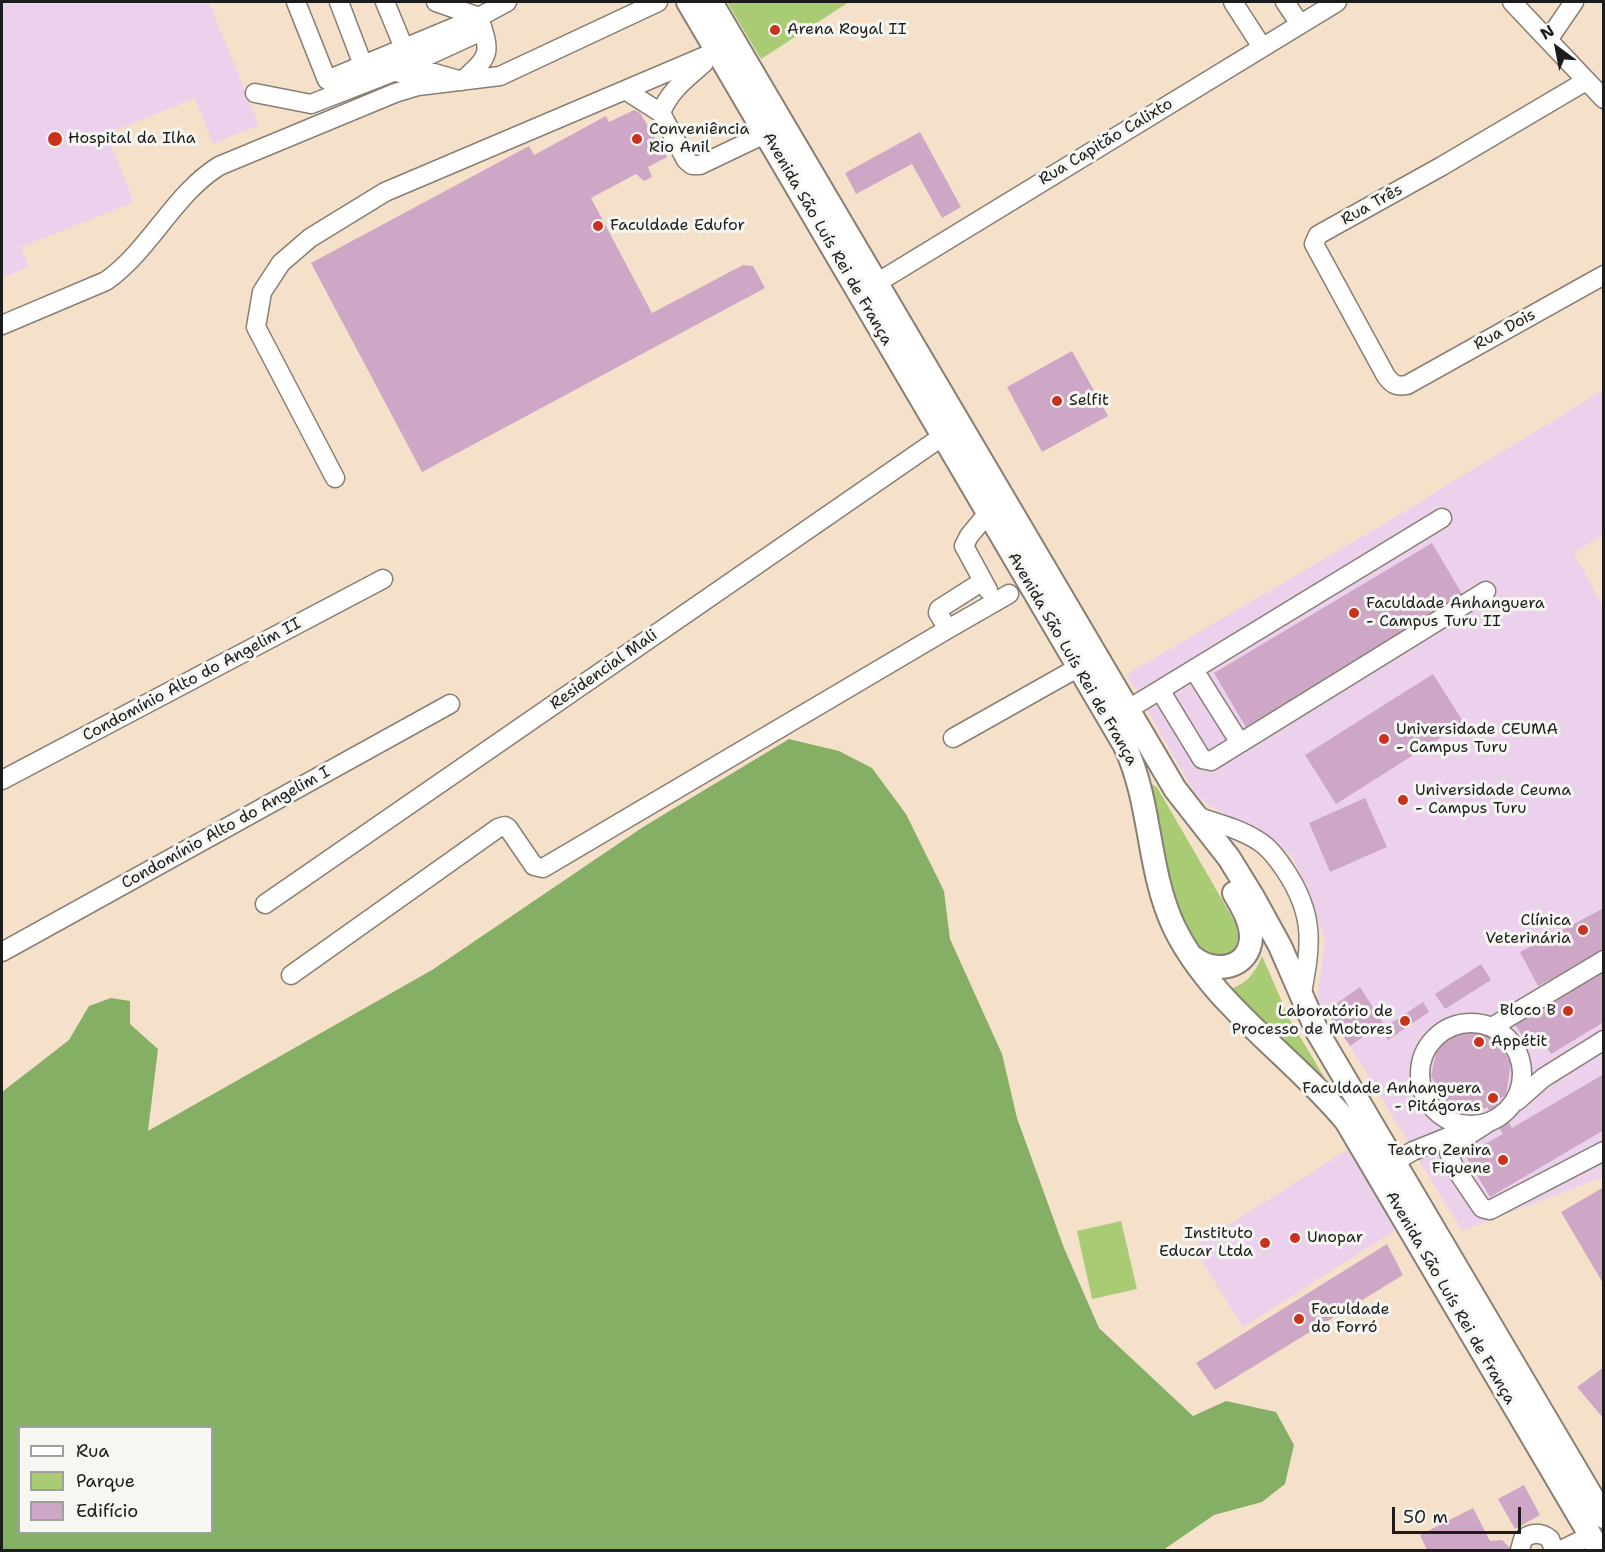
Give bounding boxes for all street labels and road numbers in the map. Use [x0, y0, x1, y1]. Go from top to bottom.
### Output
street label: Rua Capitão Calixto [1036, 94, 1176, 190]
street label: Avenida São Luís Rei de França [758, 129, 896, 349]
street label: Rua Três [1338, 180, 1406, 230]
street label: Rua Dois [1471, 305, 1539, 355]
street label: Avenida São Luís Rei de França [1003, 549, 1141, 769]
street label: Condomínio Alto do Angelim II [80, 614, 304, 746]
street label: Residencial Mali [547, 626, 661, 714]
street label: Condomínio Alto do Angelim I [118, 763, 334, 893]
street label: Avenida São Luís Rei de França [1381, 1188, 1519, 1408]

